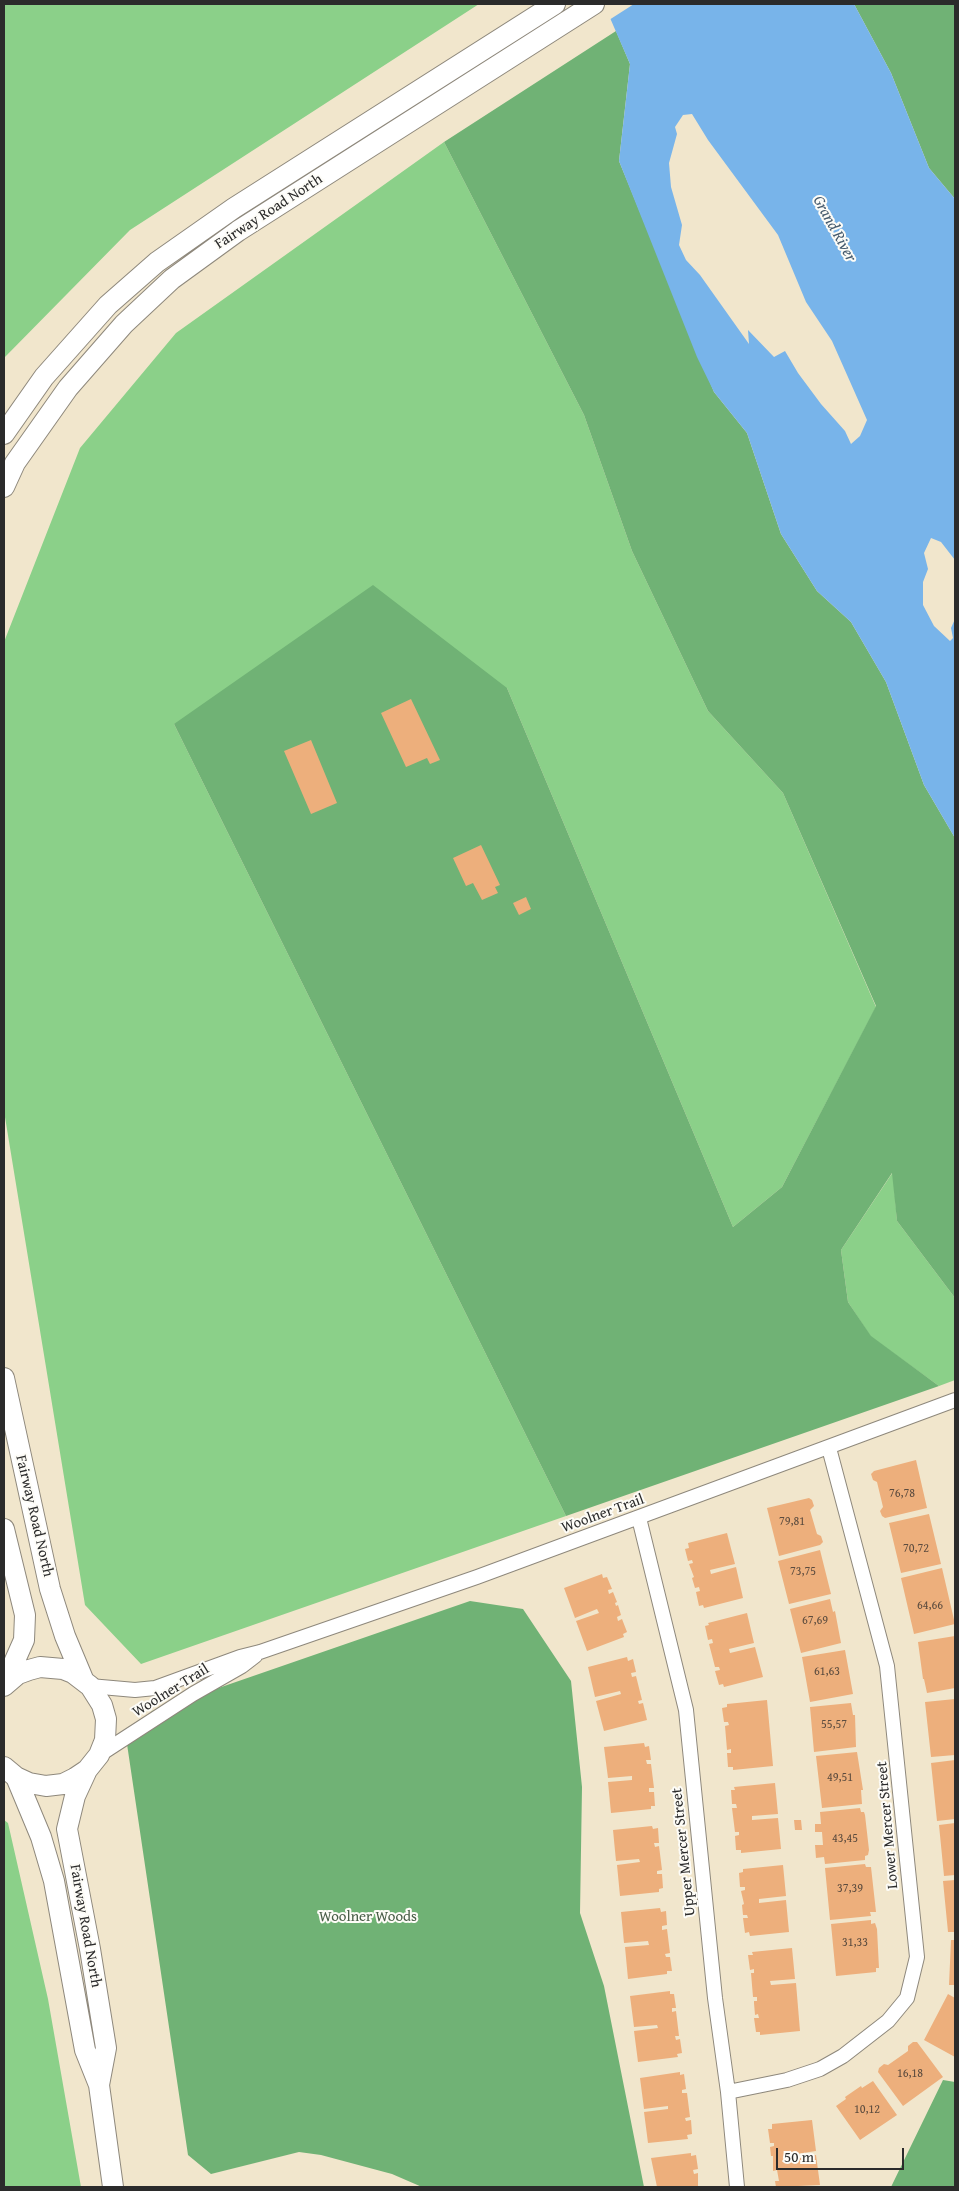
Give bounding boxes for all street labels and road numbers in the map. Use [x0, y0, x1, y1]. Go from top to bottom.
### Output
street label: Fairway Road North [212, 171, 326, 253]
street label: Fairway Road North [11, 1453, 57, 1579]
street label: Woolner Trail [559, 1491, 647, 1537]
street label: Woolner Trail [130, 1660, 212, 1722]
street label: Lower Mercer Street [873, 1760, 903, 1890]
street label: Upper Mercer Street [668, 1787, 700, 1917]
street label: Fairway Road North [65, 1863, 105, 1989]

